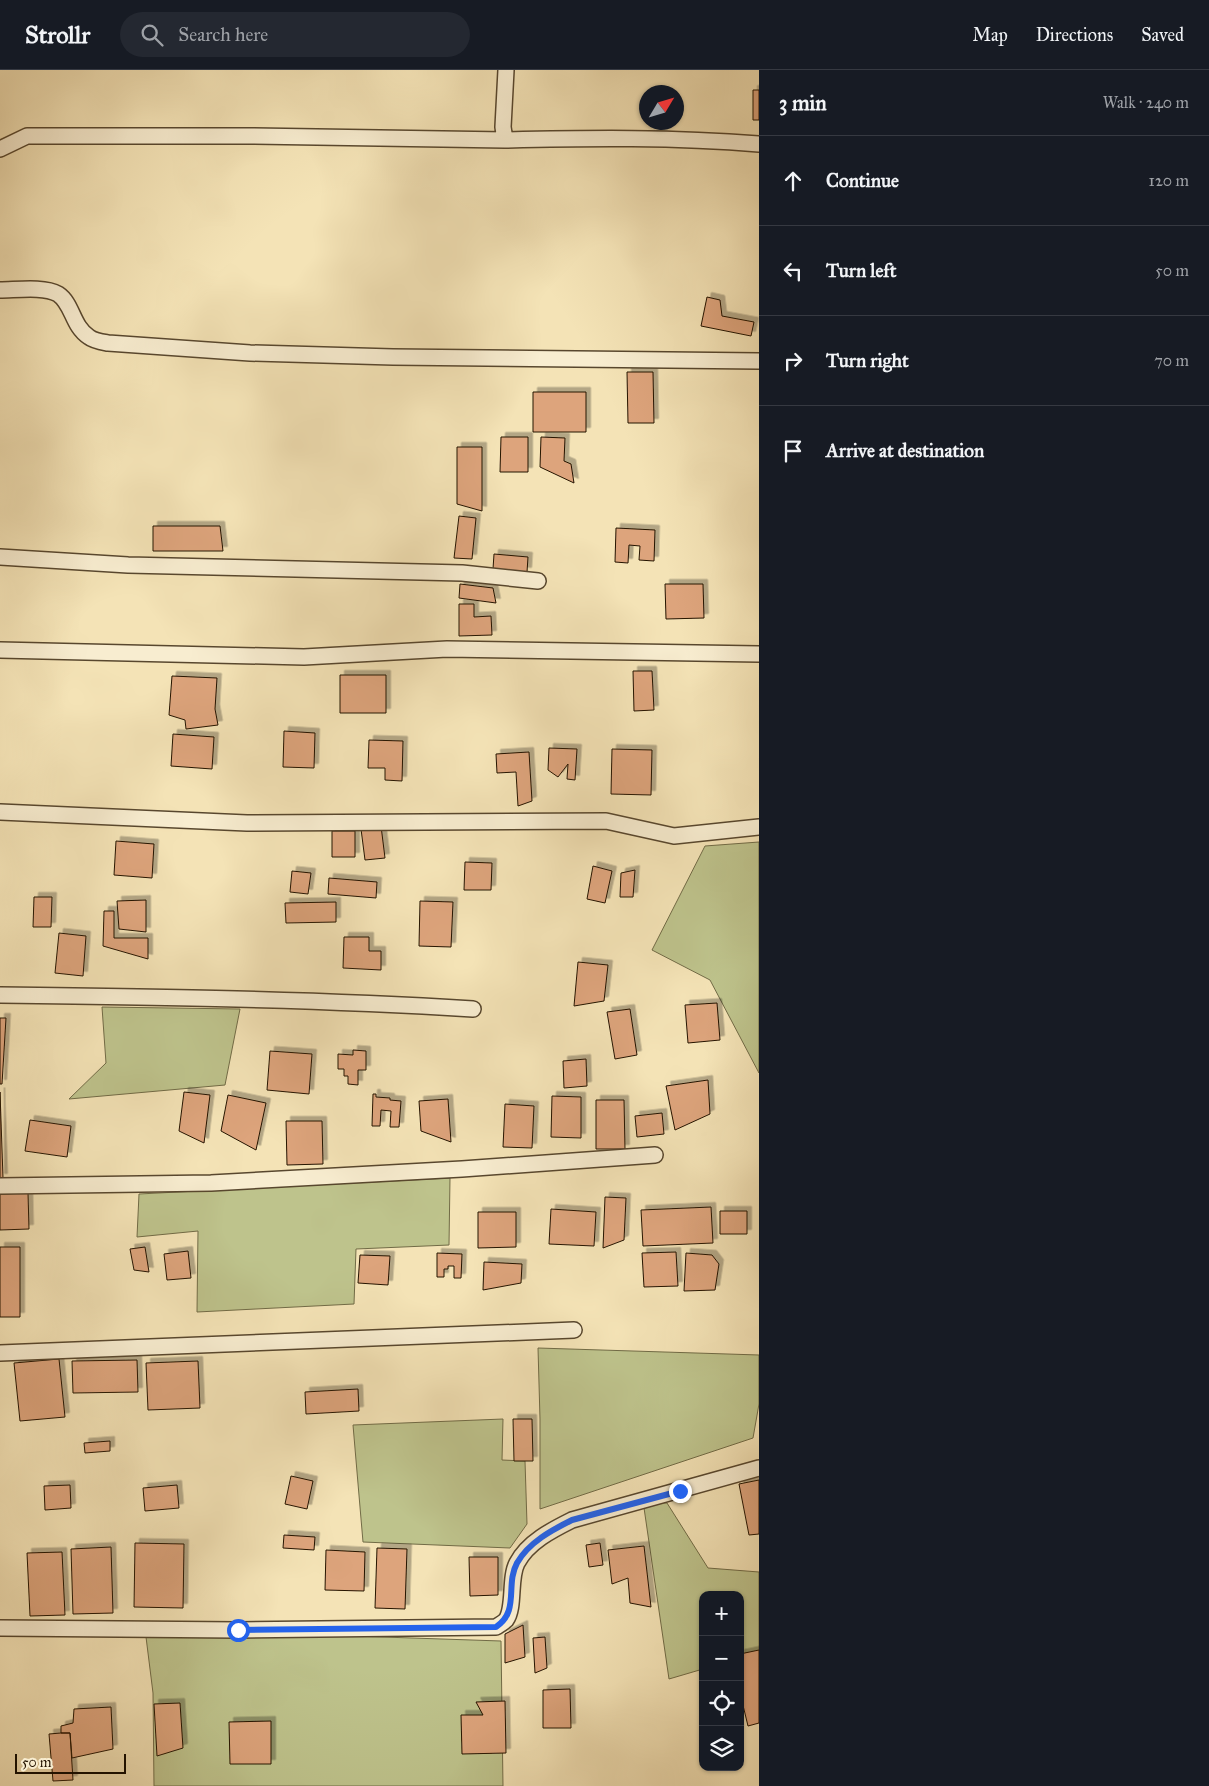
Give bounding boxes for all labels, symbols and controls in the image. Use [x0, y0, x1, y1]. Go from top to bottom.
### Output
search box [120, 12, 470, 57]
text: Strollr [25, 20, 90, 50]
icon: search [138, 21, 166, 49]
text: Search here [178, 23, 268, 46]
text: Map [972, 24, 1008, 46]
text: Directions [1036, 24, 1113, 46]
text: Saved [1141, 24, 1184, 46]
north arrow [639, 85, 684, 130]
text: 3 min [779, 90, 827, 116]
text: Walk · 240 m [1103, 93, 1189, 112]
icon: ahead [779, 167, 807, 195]
text: Continue [826, 169, 899, 192]
text: 120 m [1149, 171, 1189, 190]
icon: left [779, 257, 807, 285]
text: Turn left [826, 259, 896, 282]
text: 50 m [1155, 261, 1189, 280]
icon: right [779, 347, 807, 375]
text: Turn right [826, 349, 909, 372]
text: 70 m [1154, 351, 1189, 370]
icon: arrive [779, 437, 807, 465]
text: Arrive at destination [826, 439, 984, 462]
route end [669, 1480, 692, 1503]
map controls [699, 1591, 744, 1771]
button: + [699, 1591, 744, 1636]
route start [227, 1619, 250, 1642]
button: − [699, 1636, 744, 1681]
button: locate [699, 1681, 744, 1726]
button: layers [699, 1726, 744, 1771]
scale bar [15, 1751, 126, 1774]
text: 50 m [22, 1754, 51, 1771]

